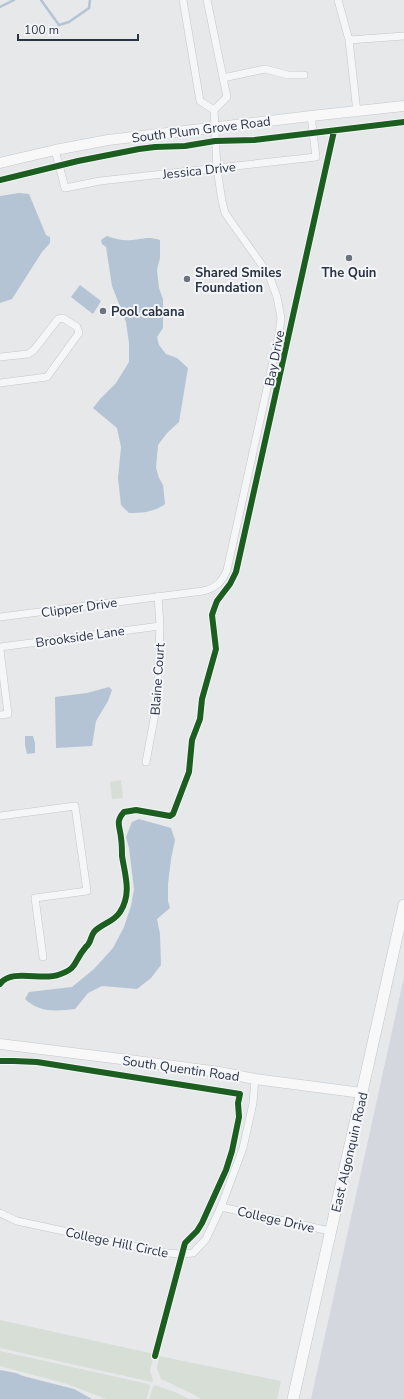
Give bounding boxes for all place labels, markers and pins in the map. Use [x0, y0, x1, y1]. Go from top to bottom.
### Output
marker: The Quin [344, 253, 354, 263]
place label: Shared Smiles Foundation [195, 264, 282, 297]
place label: The Quin [322, 264, 376, 282]
marker: Shared Smiles Foundation [182, 274, 192, 284]
place label: Pool cabana [111, 303, 185, 321]
marker: Pool cabana [98, 306, 108, 316]

